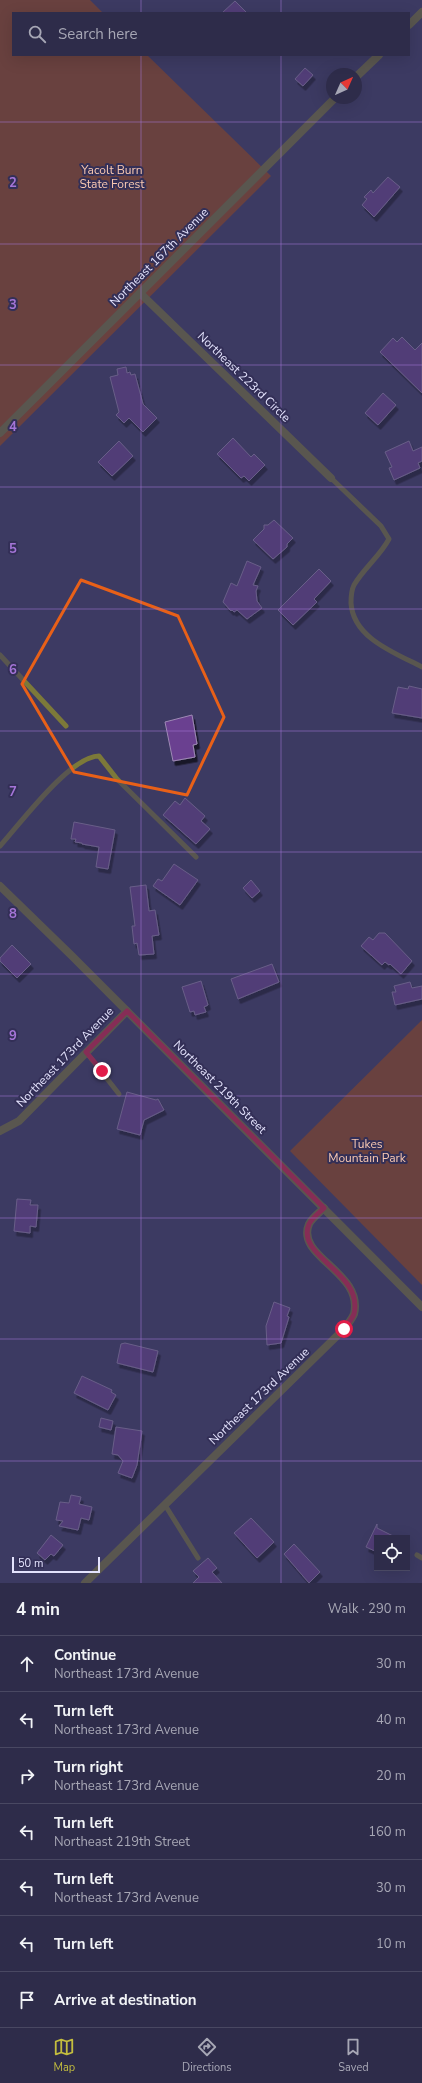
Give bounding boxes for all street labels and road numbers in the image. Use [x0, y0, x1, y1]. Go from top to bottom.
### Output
street label: Northeast 167th Avenue [106, 204, 212, 310]
street label: Northeast 223rd Circle [194, 328, 294, 426]
street label: Northeast 173rd Avenue [13, 1003, 117, 1111]
street label: Northeast 219th Street [170, 1037, 271, 1138]
street label: Northeast 173rd Avenue [205, 1344, 313, 1448]

